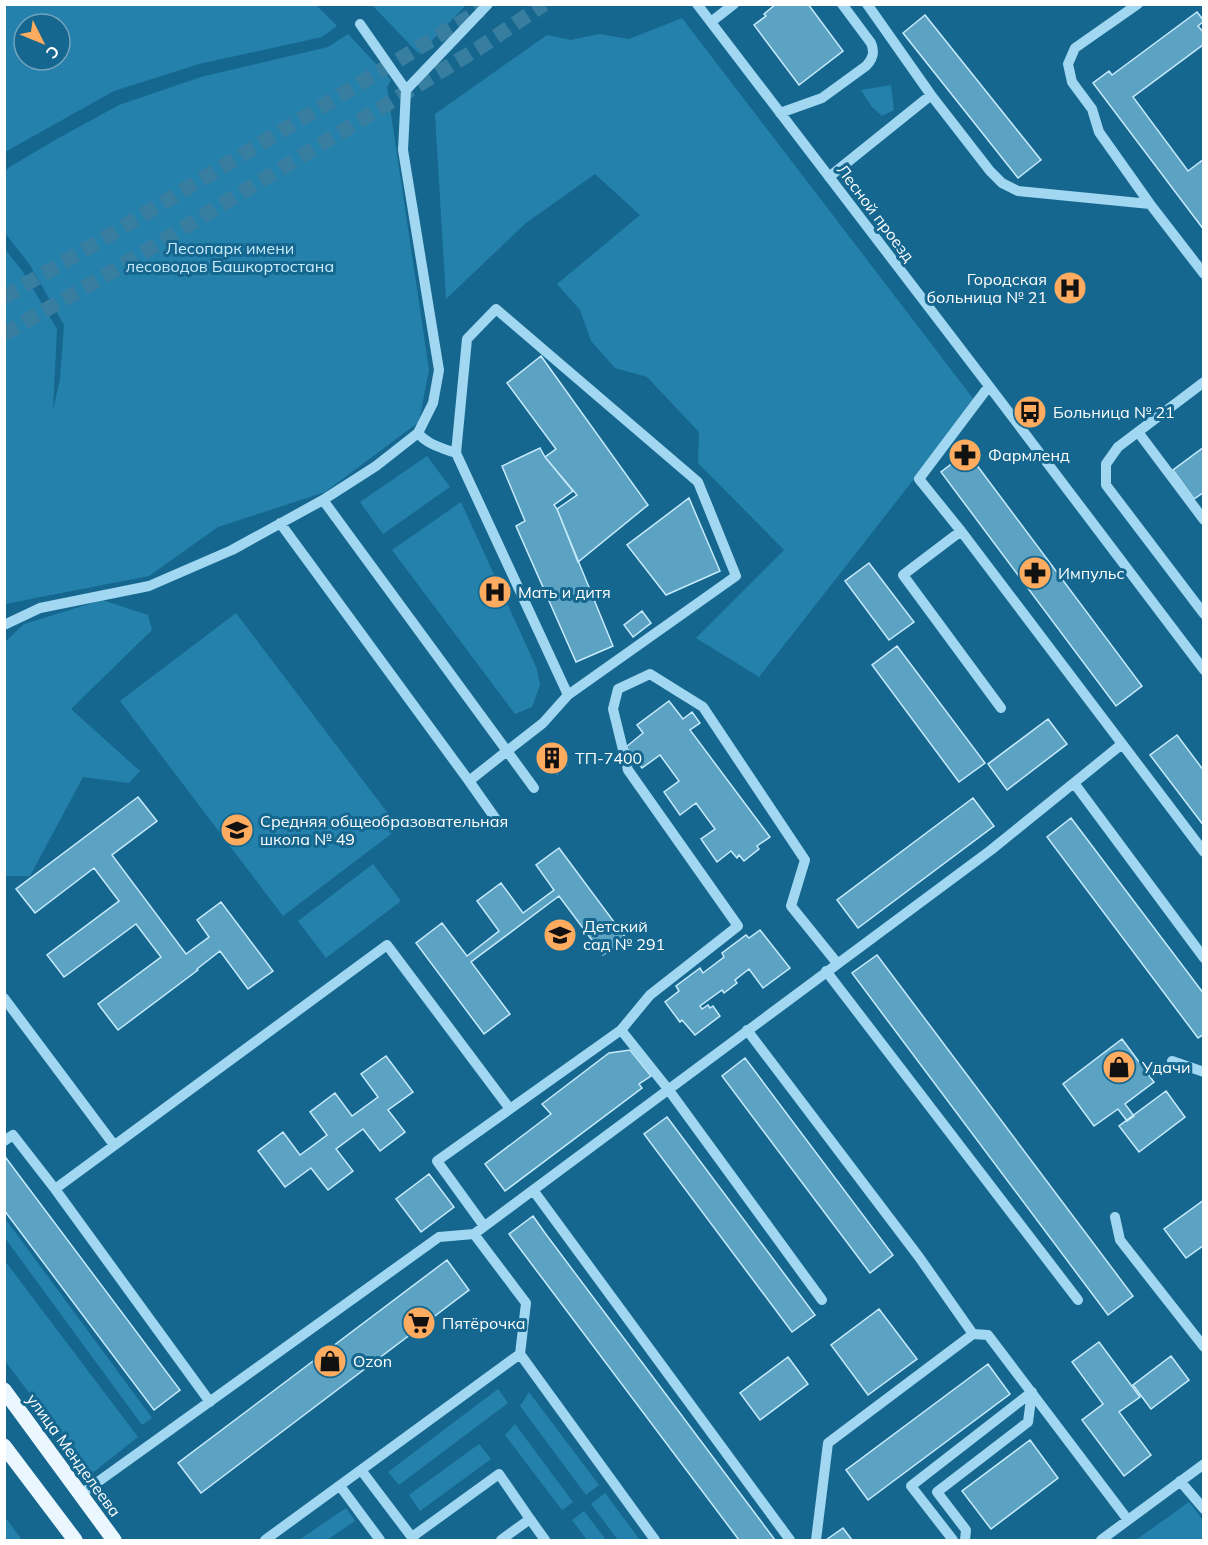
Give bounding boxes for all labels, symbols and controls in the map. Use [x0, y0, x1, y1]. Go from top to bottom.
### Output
north arrow [12, 12, 72, 72]
text: С [42, 41, 64, 63]
street label: Лесной проезд [833, 160, 919, 266]
park label: Лесопарк имени лесоводов Башкортостана [126, 238, 334, 276]
place label: Городская больница № 21 [927, 269, 1047, 307]
hospital icon: Городская больница № 21 [1052, 270, 1088, 306]
bus stop icon: Больница № 21 [1012, 394, 1048, 430]
place label: Больница № 21 [1053, 402, 1175, 422]
pharmacy icon: Фармленд [947, 437, 983, 473]
place label: Фармленд [988, 445, 1070, 465]
pharmacy icon: Импульс [1017, 555, 1053, 591]
place label: Импульс [1058, 563, 1125, 583]
hospital icon: Мать и дитя [477, 574, 513, 610]
place label: Мать и дитя [518, 582, 611, 602]
building icon: ТП-7400 [534, 740, 570, 776]
place label: ТП-7400 [575, 748, 642, 768]
place label: Средняя общеобразовательная школа № 49 [260, 811, 508, 849]
school or university icon: Средняя общеобразовательная школа № 49 [219, 812, 255, 848]
place label: Детский сад № 291 [583, 916, 665, 954]
school or university icon: Детский сад № 291 [542, 917, 578, 953]
shop icon: Удачи [1101, 1049, 1137, 1085]
place label: Удачи [1141, 1057, 1191, 1077]
supermarket icon: Пятёрочка [401, 1305, 437, 1341]
place label: Пятёрочка [442, 1313, 526, 1333]
shop icon: Ozon [312, 1343, 348, 1379]
place label: Ozon [353, 1351, 392, 1371]
street label: улица Менделеева [23, 1390, 125, 1520]

